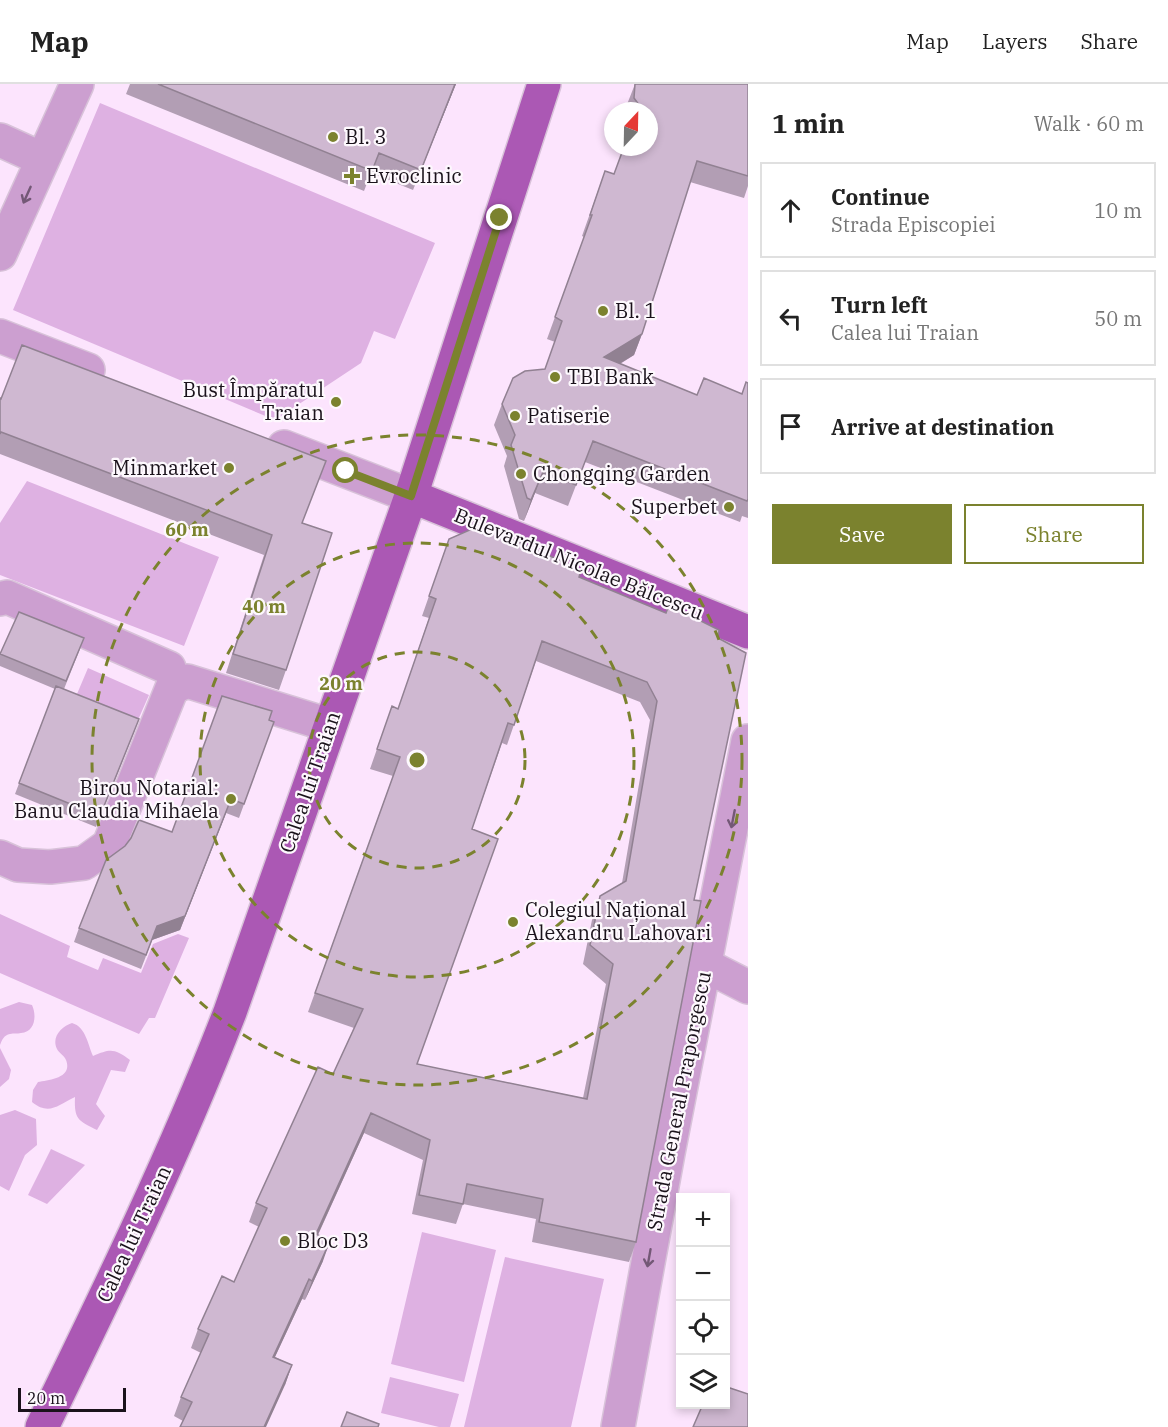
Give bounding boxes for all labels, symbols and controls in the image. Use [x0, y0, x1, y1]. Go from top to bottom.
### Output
text: Map [30, 23, 89, 60]
text: Map [906, 27, 949, 55]
text: Layers [982, 27, 1048, 55]
text: Share [1081, 27, 1138, 55]
north arrow [604, 102, 658, 156]
text: 1 min [772, 106, 845, 140]
text: Walk · 60 m [1034, 110, 1144, 137]
place label: Bl. 3 [345, 123, 387, 150]
marker: Bl. 3 [326, 130, 340, 144]
place label: Evroclinic [366, 162, 462, 189]
marker: Evroclinic [343, 167, 361, 185]
text: Continue [831, 182, 930, 211]
one-way arrow [20, 185, 32, 203]
icon: ahead [774, 194, 807, 227]
text: 10 m [1094, 197, 1142, 224]
route end [486, 204, 512, 230]
text: Strada Episcopiei [831, 211, 995, 238]
text: Turn left [831, 290, 927, 319]
place label: Bl. 1 [615, 297, 657, 324]
icon: left [774, 302, 807, 335]
marker: Bl. 1 [596, 304, 610, 318]
text: 50 m [1094, 305, 1142, 332]
text: Calea lui Traian [831, 319, 979, 346]
place label: TBI Bank [567, 363, 654, 390]
marker: TBI Bank [548, 370, 562, 384]
place label: Bust Împăratul Traian [183, 376, 324, 426]
marker: Bust Împăratul Traian [329, 395, 343, 409]
place label: Patiserie [527, 402, 610, 429]
marker: Patiserie [508, 409, 522, 423]
icon: arrive [774, 410, 807, 443]
text: Arrive at destination [831, 412, 1054, 441]
place label: Minmarket [112, 454, 217, 481]
route start [332, 457, 358, 483]
place label: Chongqing Garden [533, 460, 710, 487]
marker: Minmarket [222, 461, 236, 475]
marker: Chongqing Garden [514, 467, 528, 481]
place label: Superbet [631, 493, 717, 520]
marker: Superbet [722, 500, 736, 514]
street label: Bulevardul Nicolae Bălcescu [450, 501, 708, 626]
button: Save [772, 504, 952, 564]
button: Share [964, 504, 1144, 564]
text: 60 m [165, 518, 209, 541]
text: 40 m [242, 595, 286, 618]
text: 20 m [319, 672, 363, 695]
street label: Calea lui Traian [273, 707, 346, 856]
centre of rings [407, 750, 427, 770]
place label: Birou Notarial: Banu Claudia Mihaela [14, 774, 219, 824]
marker: Birou Notarial: Banu Claudia Mihaela [224, 792, 238, 806]
one-way arrow [727, 808, 738, 828]
place label: Colegiul Național Alexandru Lahovari [525, 896, 711, 946]
marker: Colegiul Național Alexandru Lahovari [506, 915, 520, 929]
street label: Strada General Praporgescu [640, 969, 717, 1233]
street label: Calea lui Traian [90, 1161, 177, 1307]
map controls [676, 1193, 730, 1409]
button: + [676, 1193, 730, 1247]
place label: Bloc D3 [297, 1227, 369, 1254]
marker: Bloc D3 [278, 1234, 292, 1248]
button: − [676, 1247, 730, 1301]
one-way arrow [643, 1248, 654, 1267]
button: locate [676, 1301, 730, 1355]
button: layers [676, 1355, 730, 1409]
scale bar [18, 1385, 126, 1412]
text: 20 m [27, 1388, 65, 1408]

